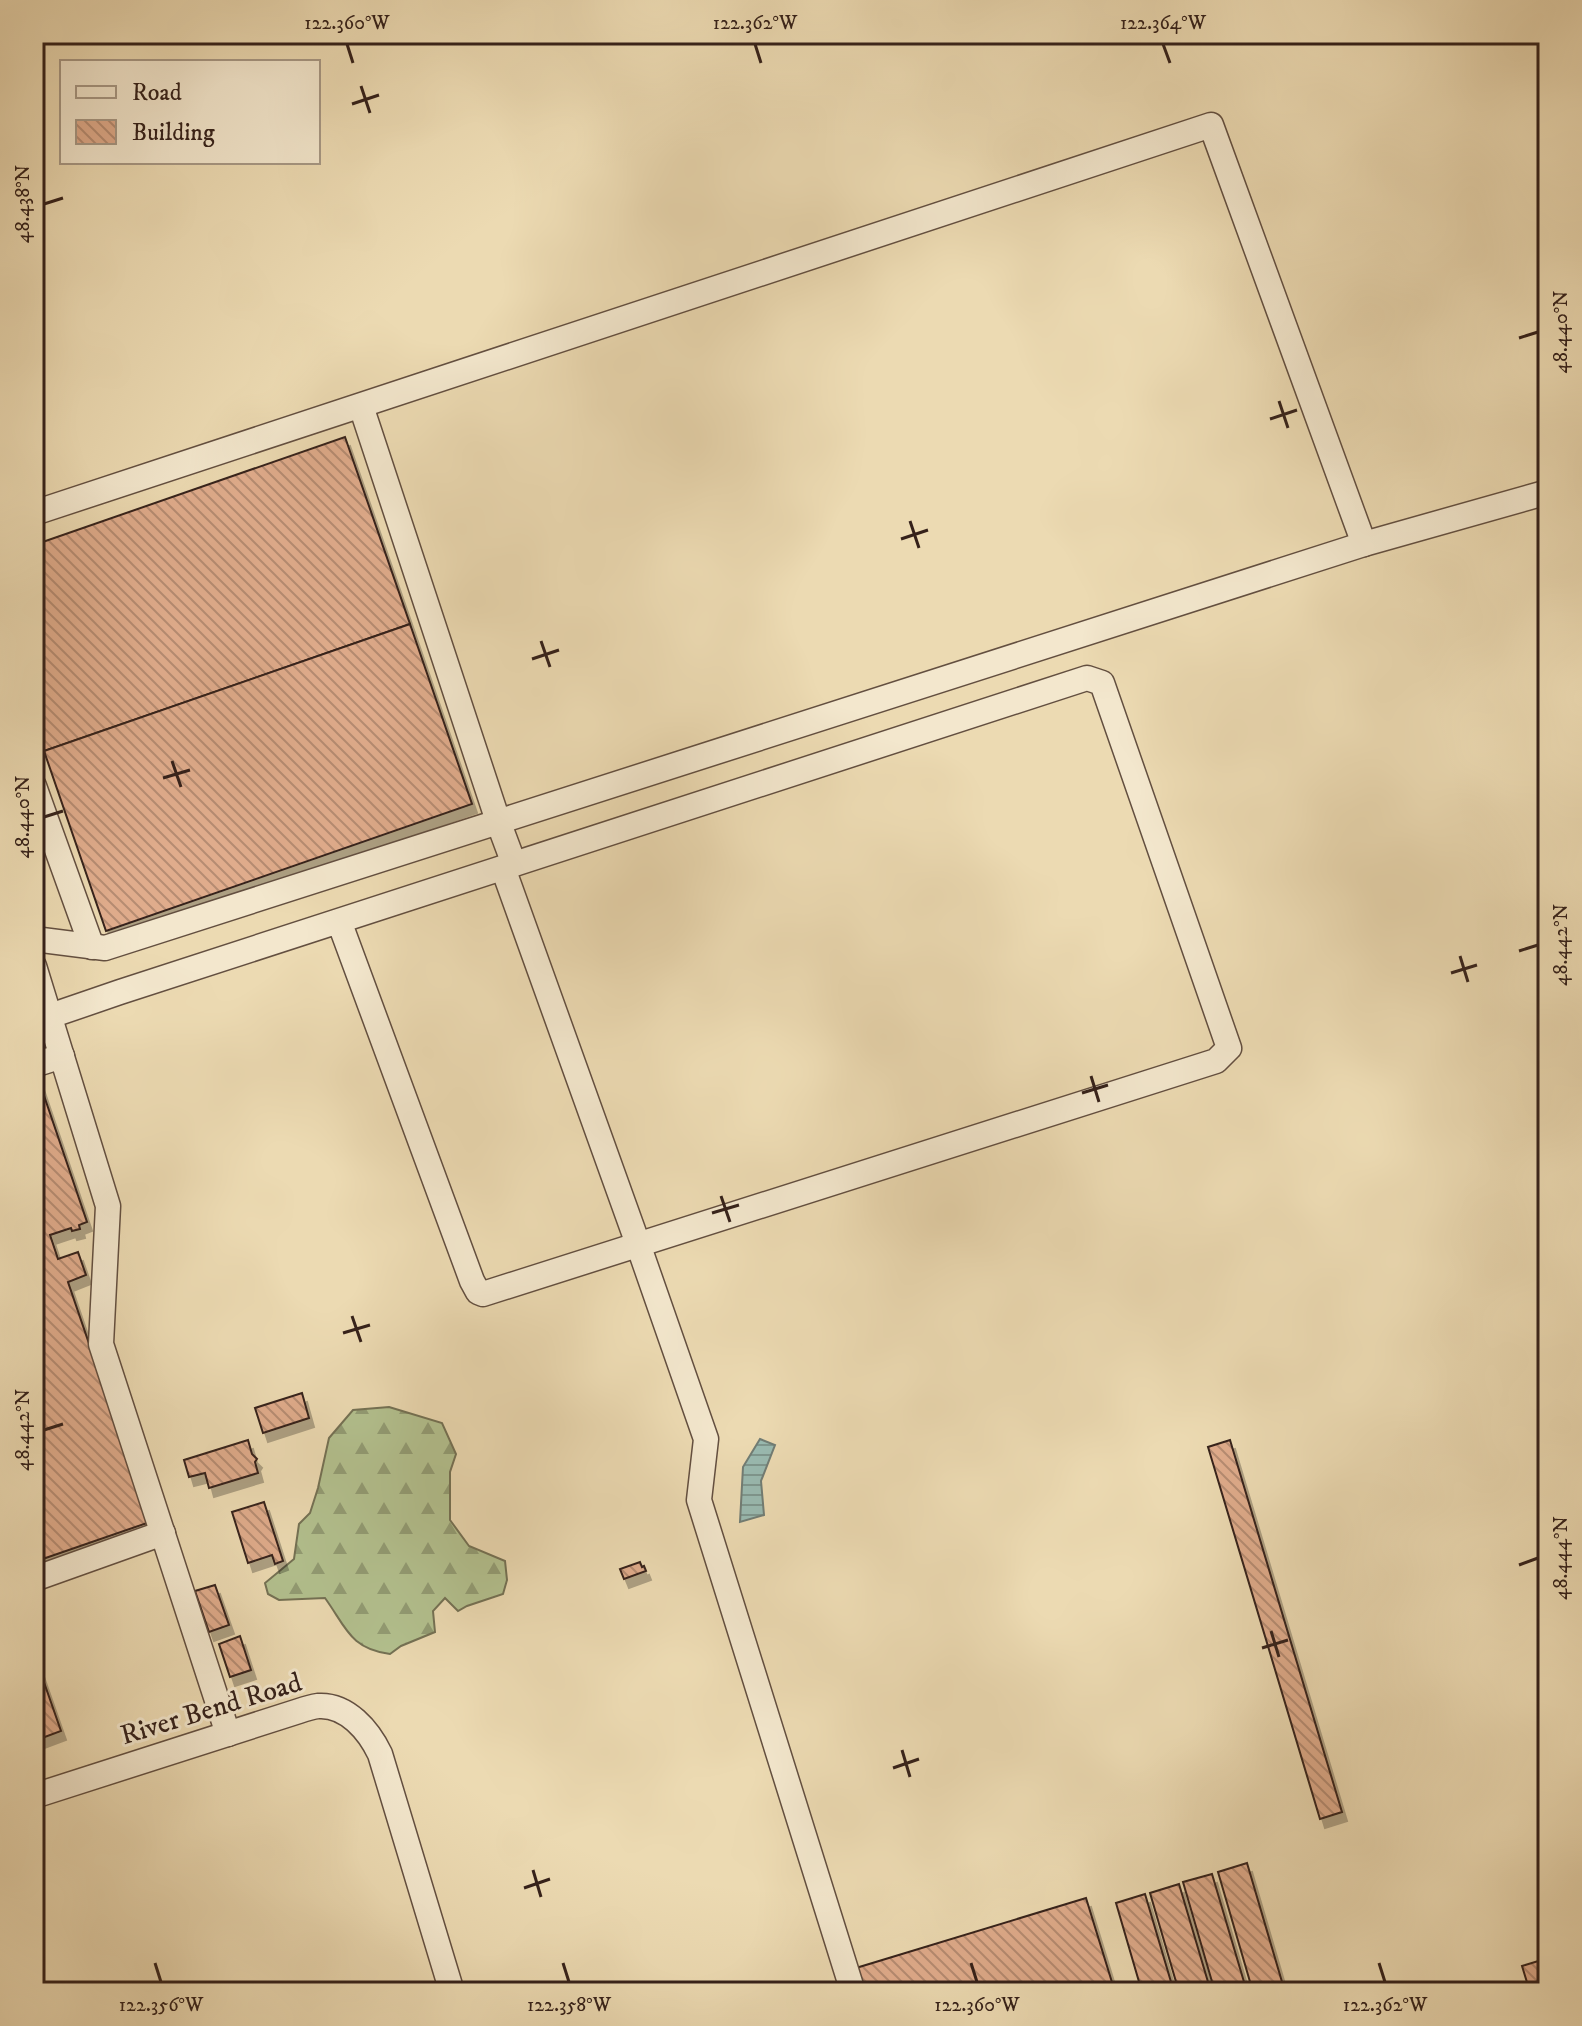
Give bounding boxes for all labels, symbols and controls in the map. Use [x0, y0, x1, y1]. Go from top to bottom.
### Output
text: 122.360°W [304, 11, 390, 36]
text: 122.362°W [713, 11, 798, 36]
text: 122.364°W [1120, 11, 1207, 36]
legend [60, 60, 320, 164]
text: Road [132, 78, 182, 108]
text: Building [132, 118, 215, 148]
text: 48.438°N [11, 165, 36, 243]
text: 48.440°N [1549, 290, 1574, 374]
text: 48.440°N [11, 775, 36, 859]
text: 48.442°N [1549, 904, 1574, 986]
text: 48.442°N [11, 1389, 36, 1471]
text: 48.444°N [1549, 1516, 1574, 1600]
street label: River Bend Road [116, 1665, 306, 1753]
text: 122.356°W [119, 1993, 204, 2018]
text: 122.358°W [527, 1993, 612, 2018]
text: 122.360°W [934, 1993, 1020, 2018]
text: 122.362°W [1343, 1993, 1428, 2018]

